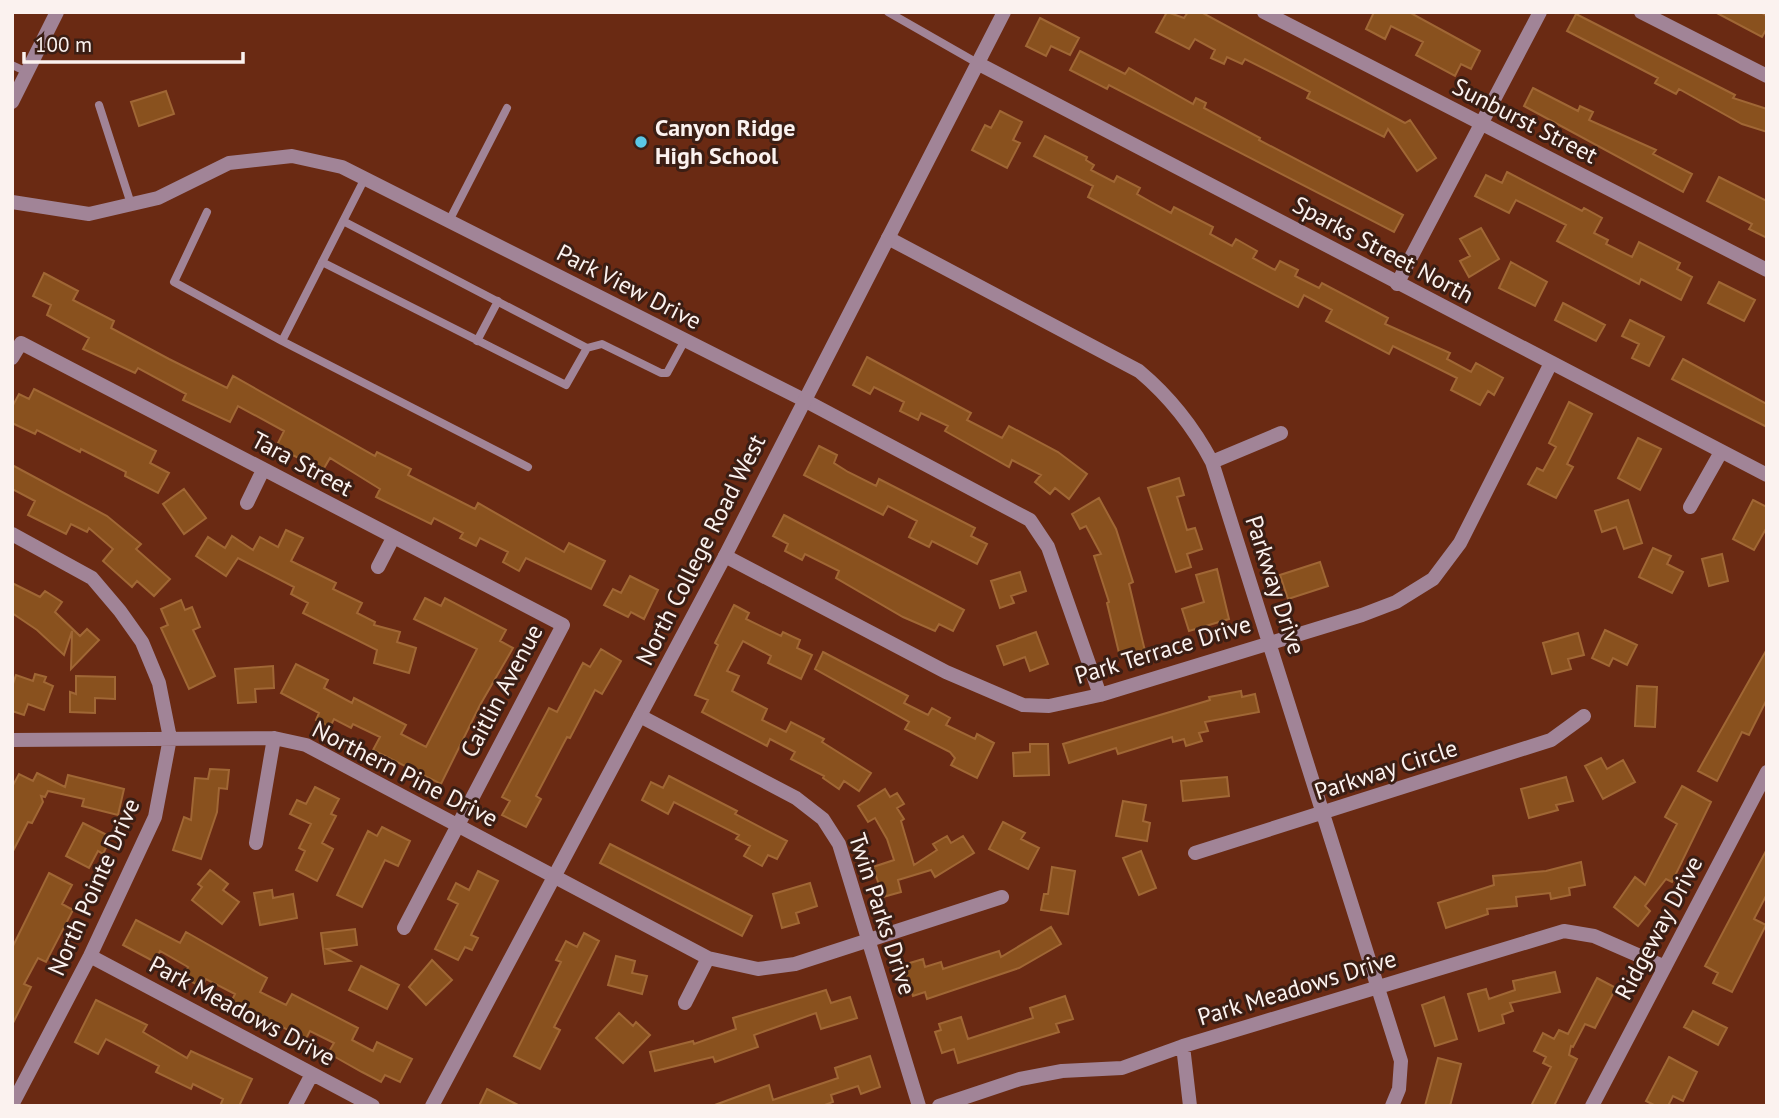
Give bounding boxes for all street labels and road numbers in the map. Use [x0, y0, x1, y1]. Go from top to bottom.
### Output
street label: Sunburst Street [1447, 71, 1603, 170]
street label: Sparks Street North [1287, 189, 1479, 310]
street label: Park View Drive [552, 237, 707, 336]
street label: Tara Street [246, 424, 358, 503]
street label: North College Road West [629, 429, 772, 670]
street label: Parkway Drive [1238, 511, 1312, 658]
street label: Park Terrace Drive [1071, 608, 1255, 691]
street label: Caitlin Avenue [453, 619, 550, 763]
street label: Northern Pine Drive [307, 713, 503, 834]
street label: Parkway Circle [1310, 732, 1461, 807]
street label: North Pointe Drive [41, 793, 147, 980]
street label: Twin Parks Drive [842, 829, 923, 999]
street label: Ridgeway Drive [1608, 851, 1709, 1005]
street label: Park Meadows Drive [1194, 943, 1400, 1033]
street label: Park Meadows Drive [144, 948, 341, 1073]

